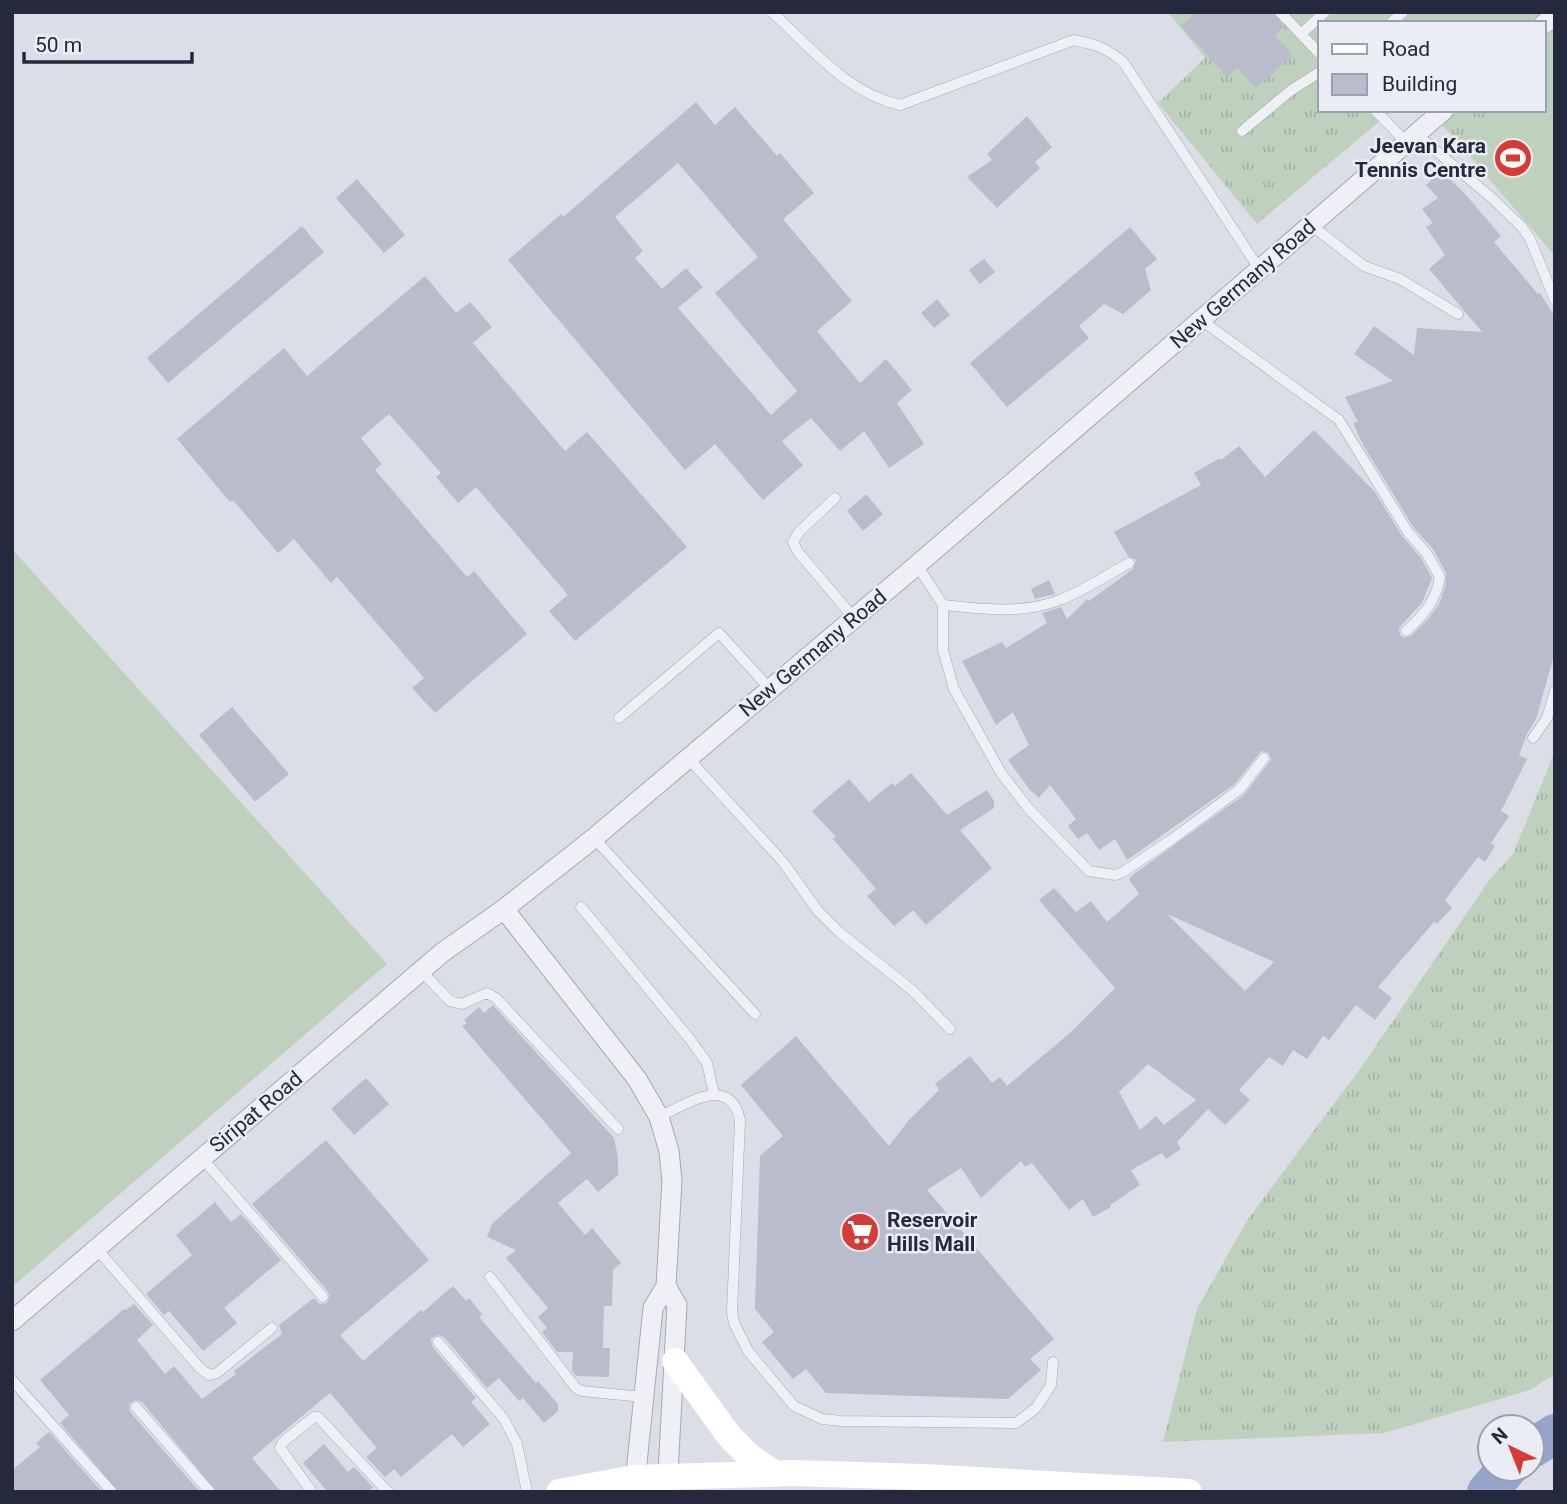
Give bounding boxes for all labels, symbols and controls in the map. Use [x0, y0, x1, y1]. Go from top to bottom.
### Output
scale bar [24, 21, 192, 65]
legend [1318, 21, 1546, 112]
text: 50 m [35, 33, 82, 57]
text: Road [1382, 37, 1430, 61]
text: Building [1382, 72, 1457, 96]
place label: Jeevan Kara Tennis Centre [1355, 134, 1486, 182]
sports icon: Jeevan Kara Tennis Centre [1492, 137, 1534, 179]
street label: New Germany Road [1166, 214, 1320, 354]
street label: New Germany Road [735, 585, 891, 721]
street label: Siripat Road [205, 1066, 307, 1158]
place label: Reservoir Hills Mall [887, 1208, 978, 1256]
supermarket icon: Reservoir Hills Mall [839, 1211, 881, 1253]
north arrow [1476, 1413, 1546, 1483]
text: N [1487, 1423, 1512, 1449]

